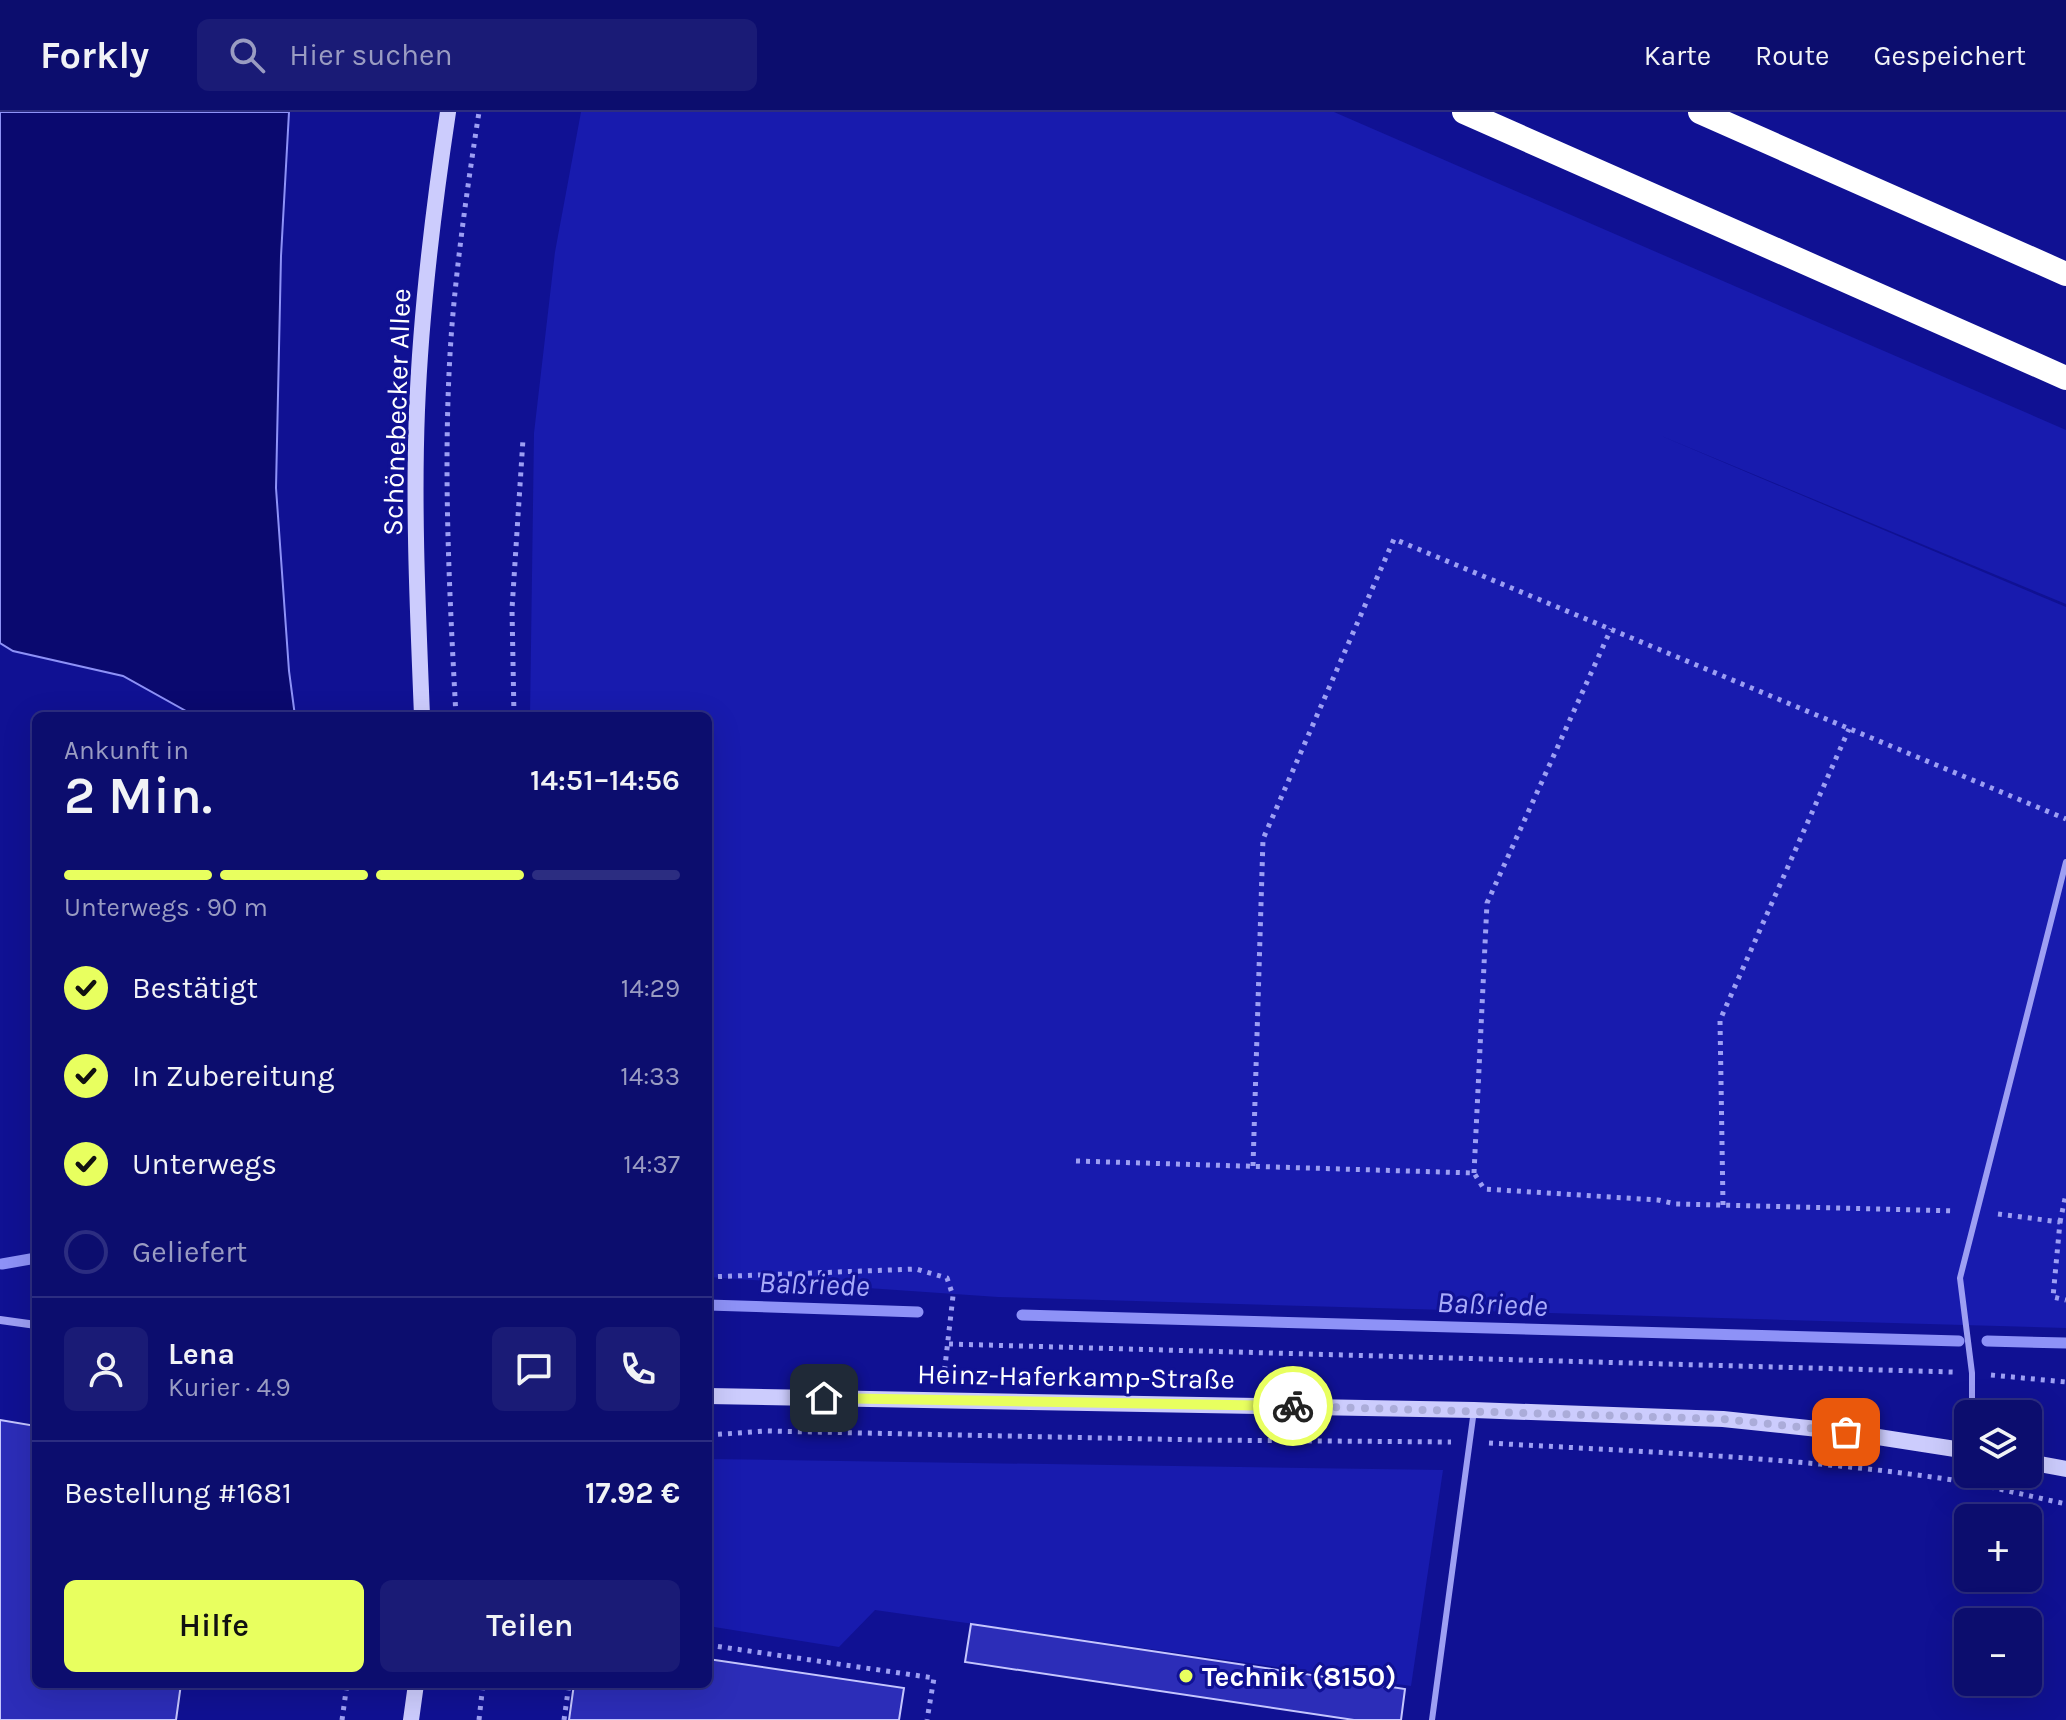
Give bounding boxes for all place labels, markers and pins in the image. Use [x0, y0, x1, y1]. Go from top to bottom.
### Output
pin [790, 1364, 858, 1432]
pin [1812, 1398, 1880, 1466]
place label: Technik (8150) [1202, 1660, 1396, 1693]
marker: Technik (8150) [1177, 1667, 1195, 1685]

